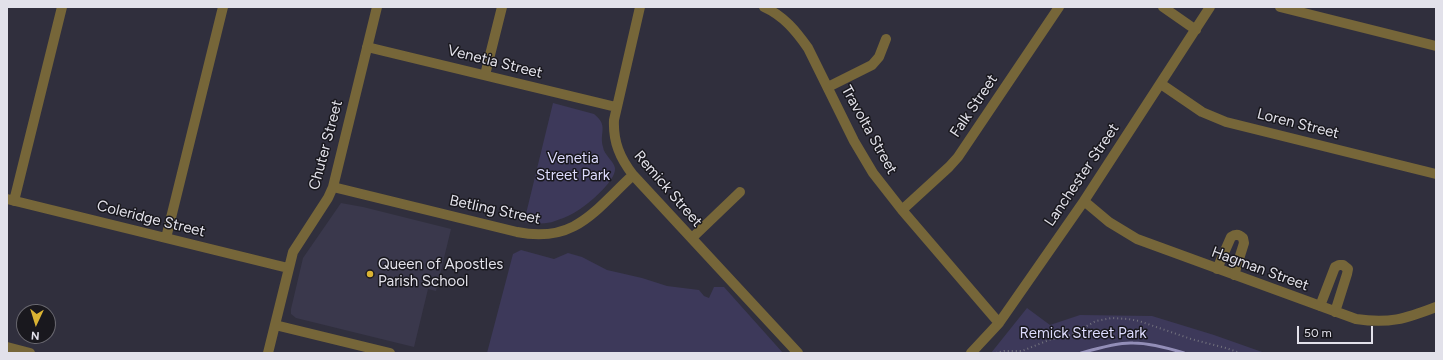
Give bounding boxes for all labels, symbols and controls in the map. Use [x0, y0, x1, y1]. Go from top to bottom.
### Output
street label: Venetia Street [446, 42, 544, 82]
street label: Falk Street [946, 71, 1002, 141]
street label: Travolta Street [837, 82, 901, 178]
street label: Chuter Street [305, 98, 347, 192]
street label: Loren Street [1255, 105, 1341, 143]
street label: Lanchester Street [1041, 120, 1123, 230]
street label: Remick Street [630, 147, 706, 231]
park label: Venetia Street Park [536, 150, 610, 185]
street label: Betling Street [448, 192, 542, 228]
street label: Coleridge Street [95, 197, 207, 241]
street label: Hagman Street [1209, 243, 1311, 295]
place label: Queen of Apostles Parish School [378, 256, 503, 291]
marker: Queen of Apostles Parish School [365, 269, 375, 279]
north arrow [16, 304, 56, 344]
scale bar [1299, 318, 1375, 344]
park label: Remick Street Park [1019, 325, 1147, 343]
text: 50 m [1304, 326, 1332, 340]
text: N [31, 329, 40, 342]

